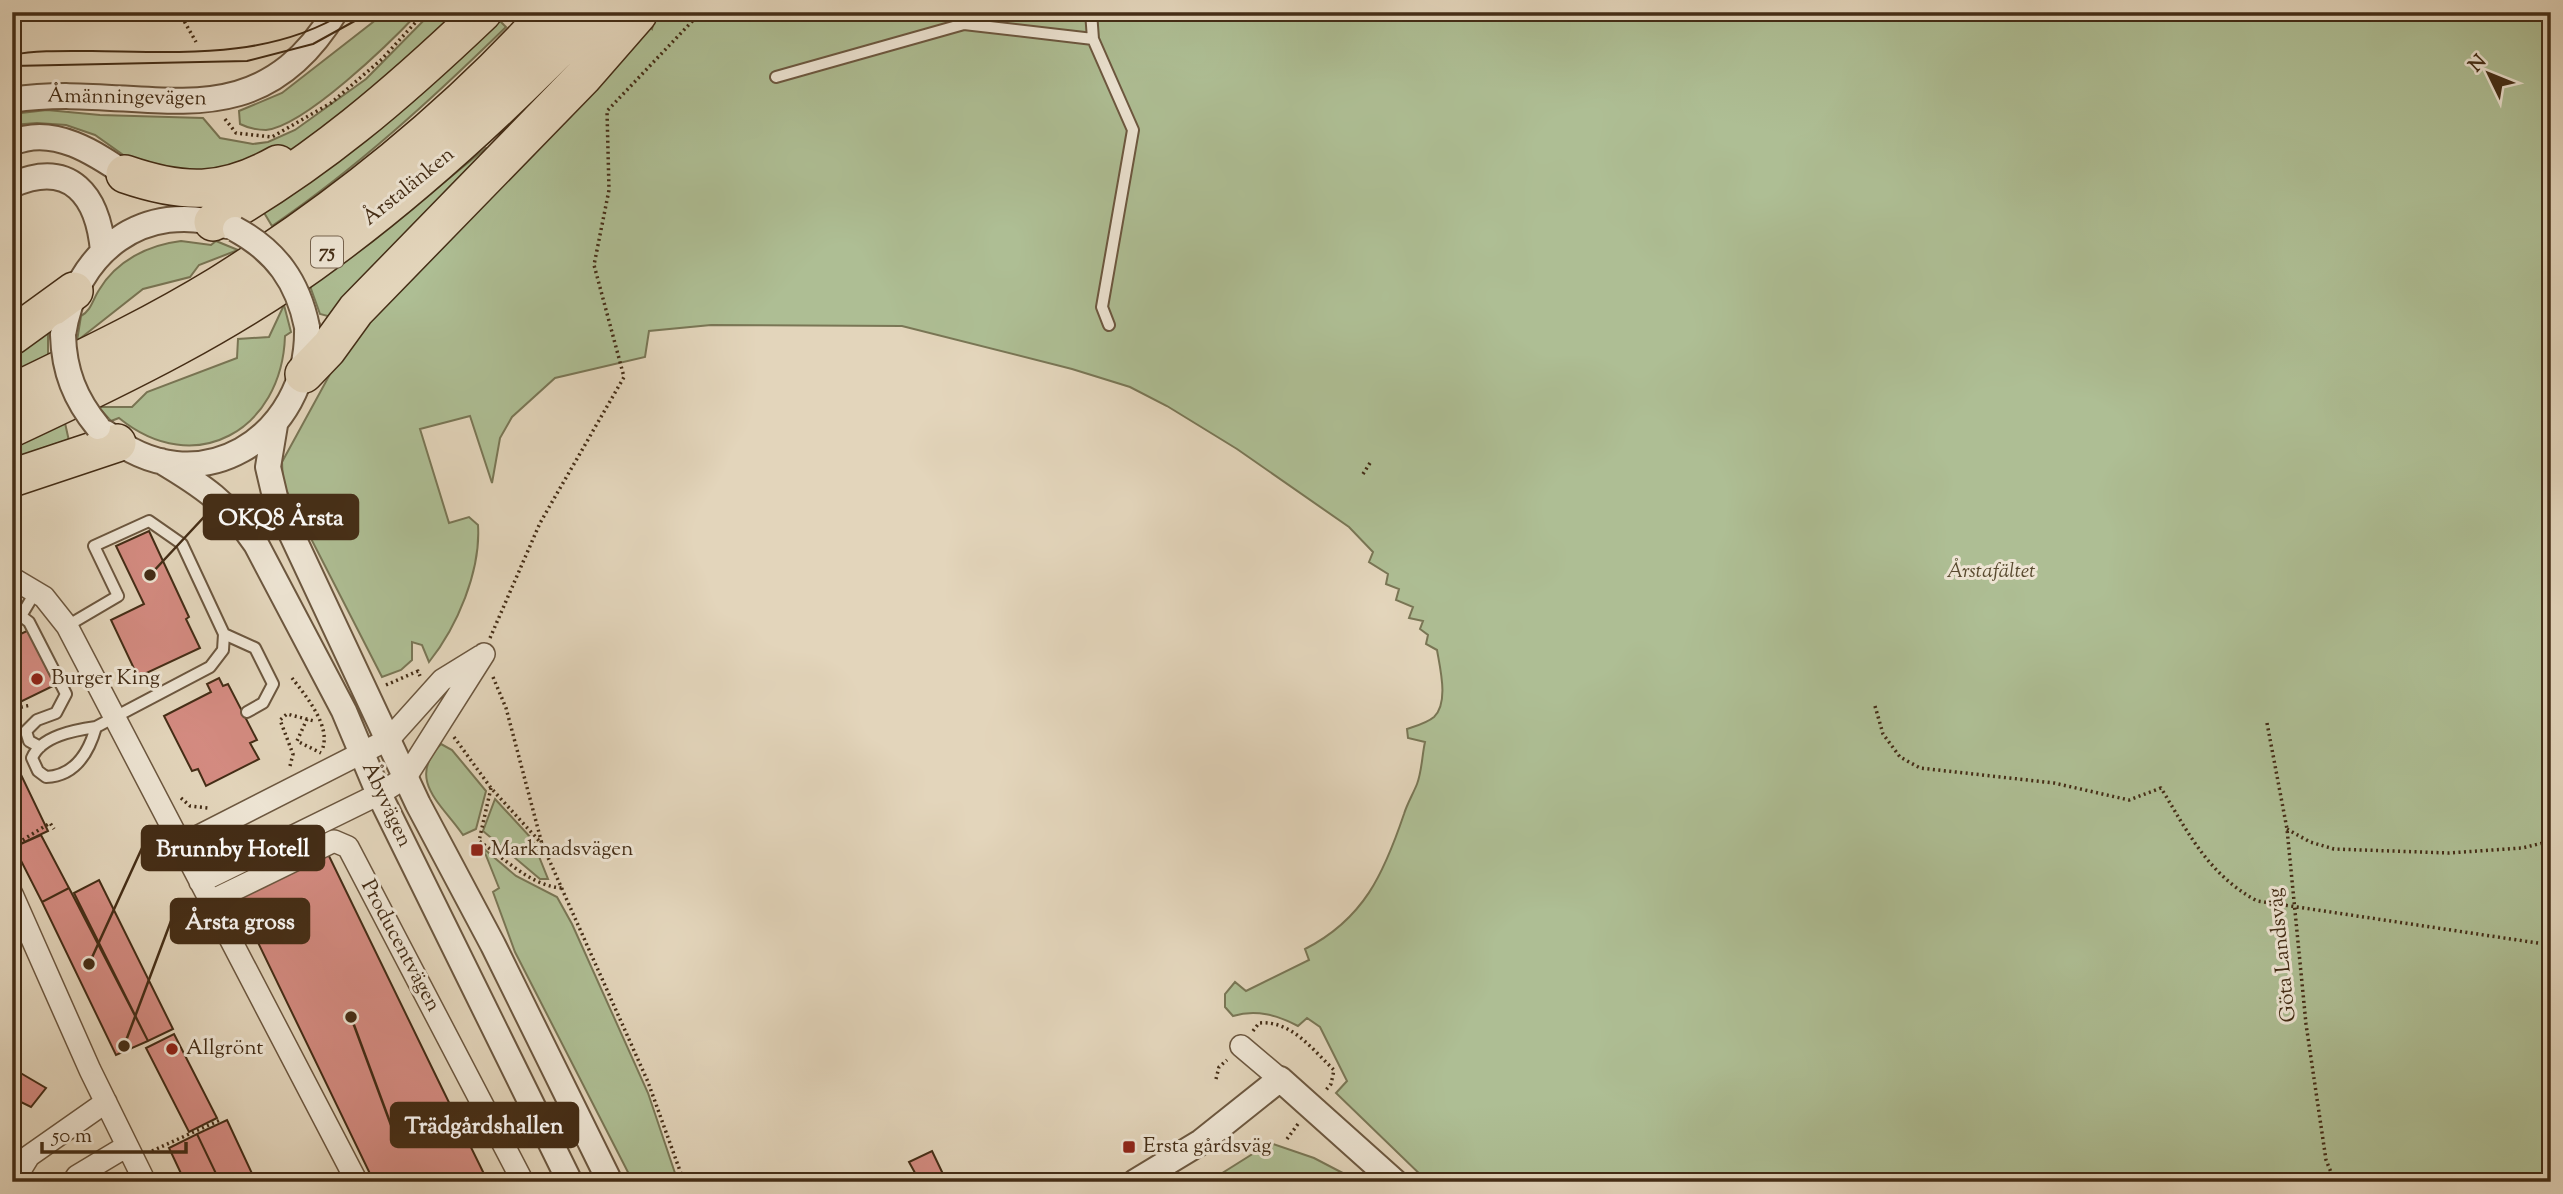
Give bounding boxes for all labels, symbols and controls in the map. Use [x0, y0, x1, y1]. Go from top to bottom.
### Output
north arrow [2454, 38, 2524, 108]
text: N [2463, 49, 2493, 79]
street label: Åmänningevägen [47, 82, 207, 114]
street label: Årstalänken [356, 140, 462, 234]
road number: 75 [311, 236, 343, 268]
callout: OKQ8 Årsta [204, 495, 358, 539]
text: OKQ8 Årsta [218, 502, 344, 536]
park label: Årstafältet [1947, 557, 2036, 587]
place label: Burger King [51, 664, 160, 694]
marker: Burger King [29, 671, 45, 687]
street label: Åbyvägen [353, 757, 419, 853]
callout: Brunnby Hotell [142, 826, 324, 870]
text: Brunnby Hotell [156, 834, 310, 867]
place label: Marknadsvägen [491, 835, 634, 865]
marker: Marknadsvägen [469, 842, 485, 858]
street label: Producentvägen [352, 874, 448, 1018]
street label: Göta Landsväg [2261, 886, 2305, 1024]
callout: Årsta gross [171, 899, 309, 943]
text: Årsta gross [185, 906, 295, 940]
place label: Allgrönt [186, 1034, 264, 1064]
marker: Allgrönt [164, 1041, 180, 1057]
callout: Trädgårdshallen [391, 1103, 578, 1147]
scale bar [42, 1110, 186, 1154]
text: Trädgårdshallen [405, 1111, 564, 1144]
text: 50 m [51, 1122, 92, 1152]
place label: Ersta gårdsväg [1143, 1132, 1271, 1162]
marker: Ersta gårdsväg [1121, 1139, 1137, 1155]

